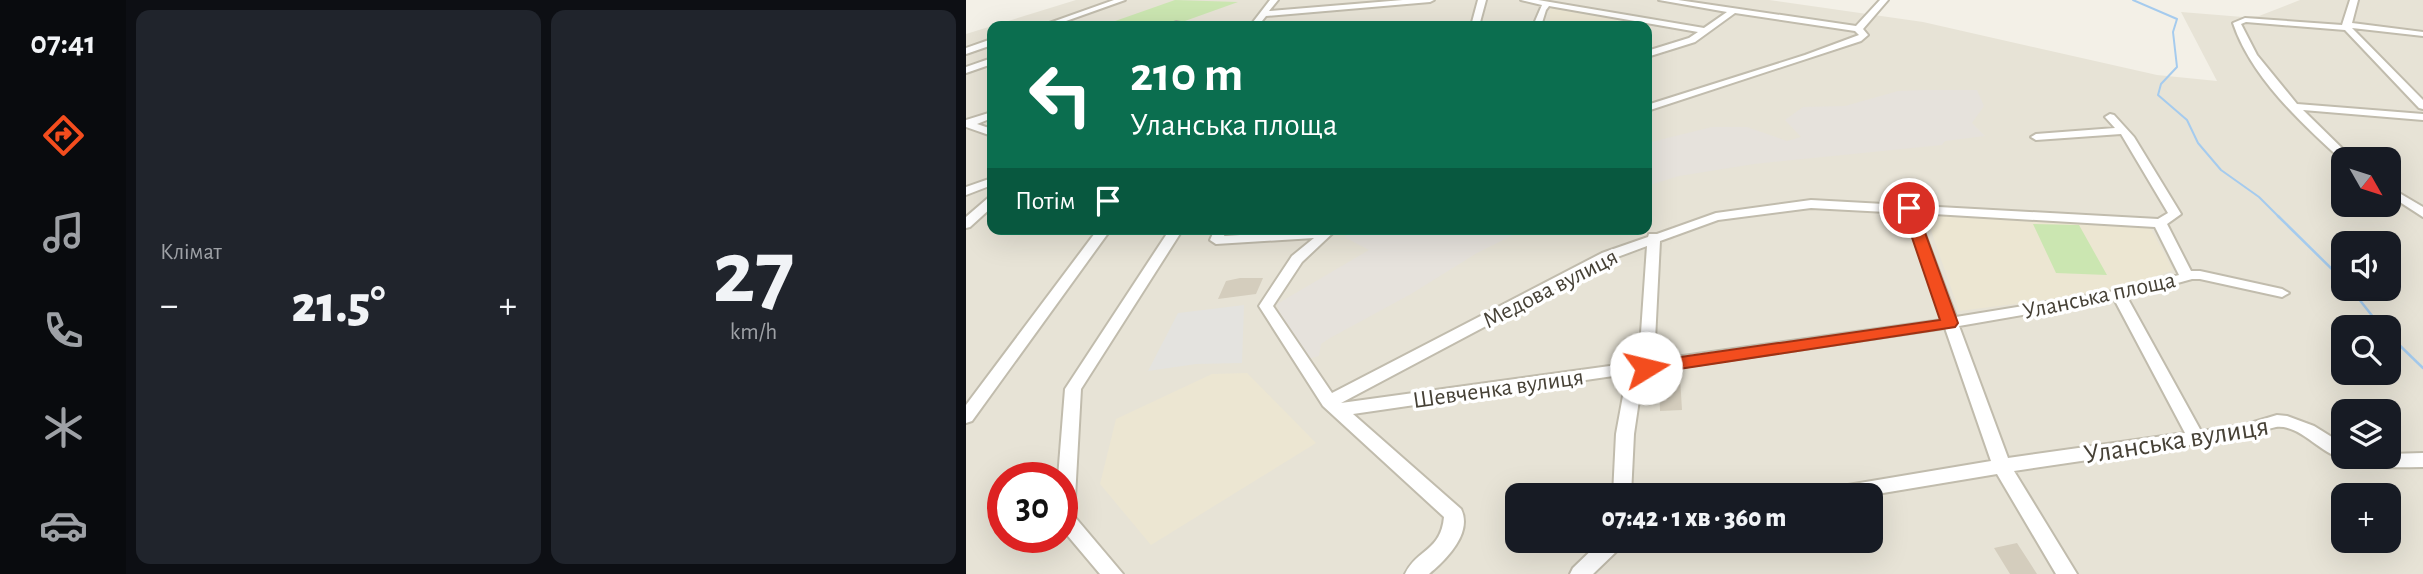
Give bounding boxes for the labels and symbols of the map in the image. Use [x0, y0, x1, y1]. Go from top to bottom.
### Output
north arrow [2331, 147, 2401, 217]
pin [1879, 178, 1939, 238]
street label: Медова вулиця [1479, 245, 1622, 333]
street label: Уланська площа [2021, 268, 2178, 324]
position arrow [1609, 331, 1683, 405]
street label: Шевченка вулиця [1411, 365, 1585, 413]
street label: Уланська вулиця [2082, 413, 2271, 469]
speed limit sign: 30 [987, 462, 1078, 553]

